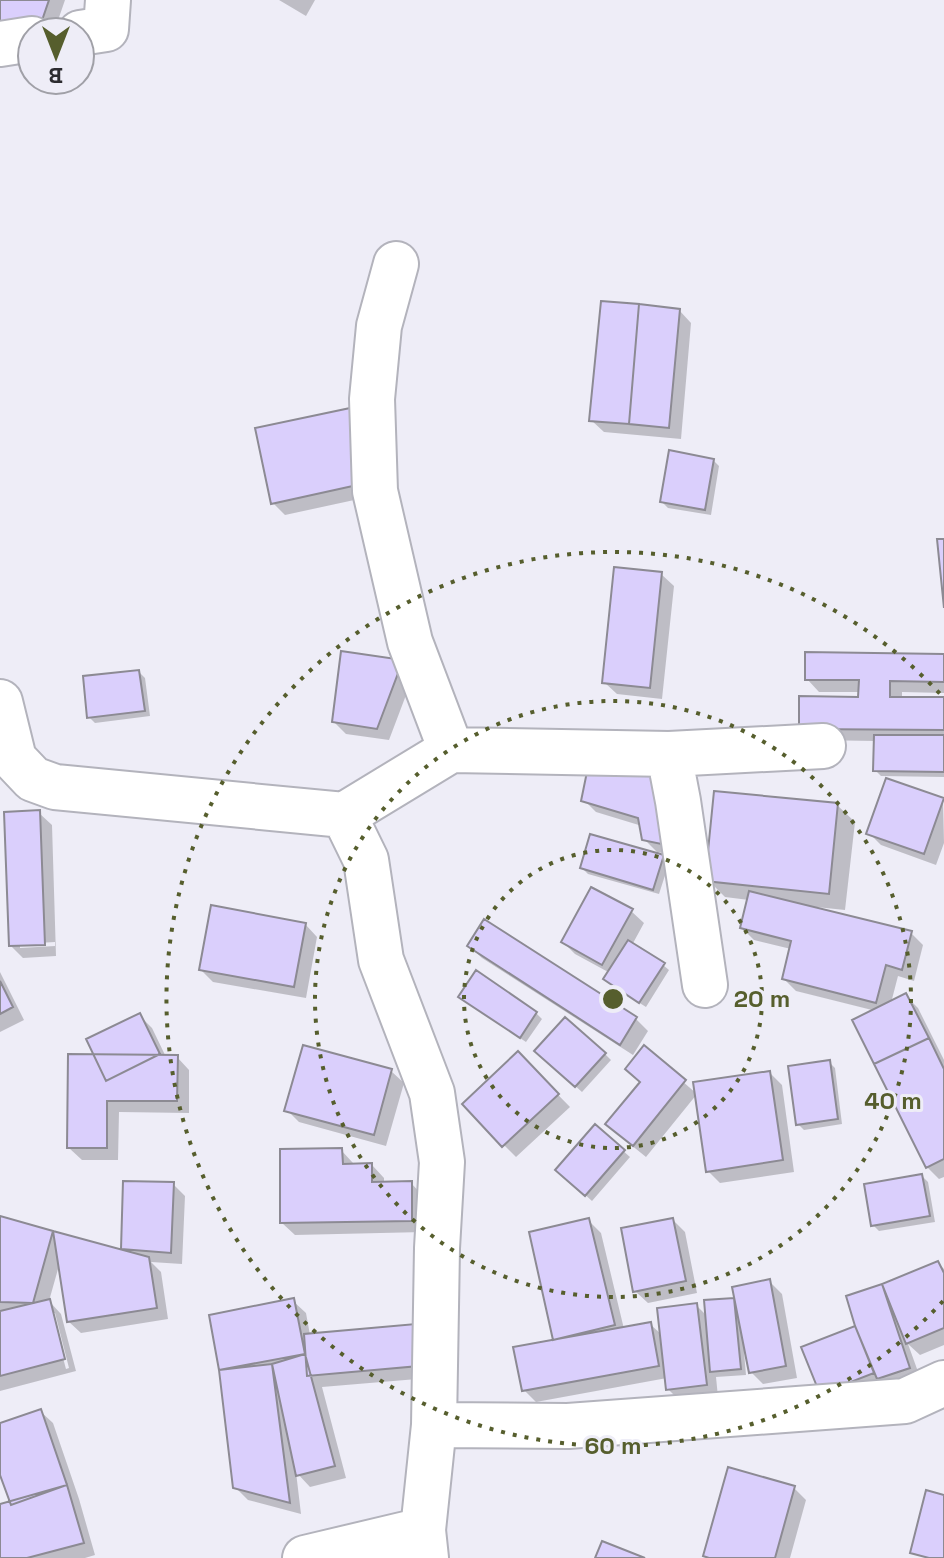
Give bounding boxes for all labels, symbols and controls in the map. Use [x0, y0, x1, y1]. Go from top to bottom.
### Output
north arrow [16, 16, 96, 96]
text: B [49, 62, 63, 90]
text: 20 m [734, 983, 790, 1014]
centre of rings [599, 985, 627, 1013]
text: 40 m [864, 1085, 922, 1116]
text: 60 m [585, 1430, 641, 1461]

